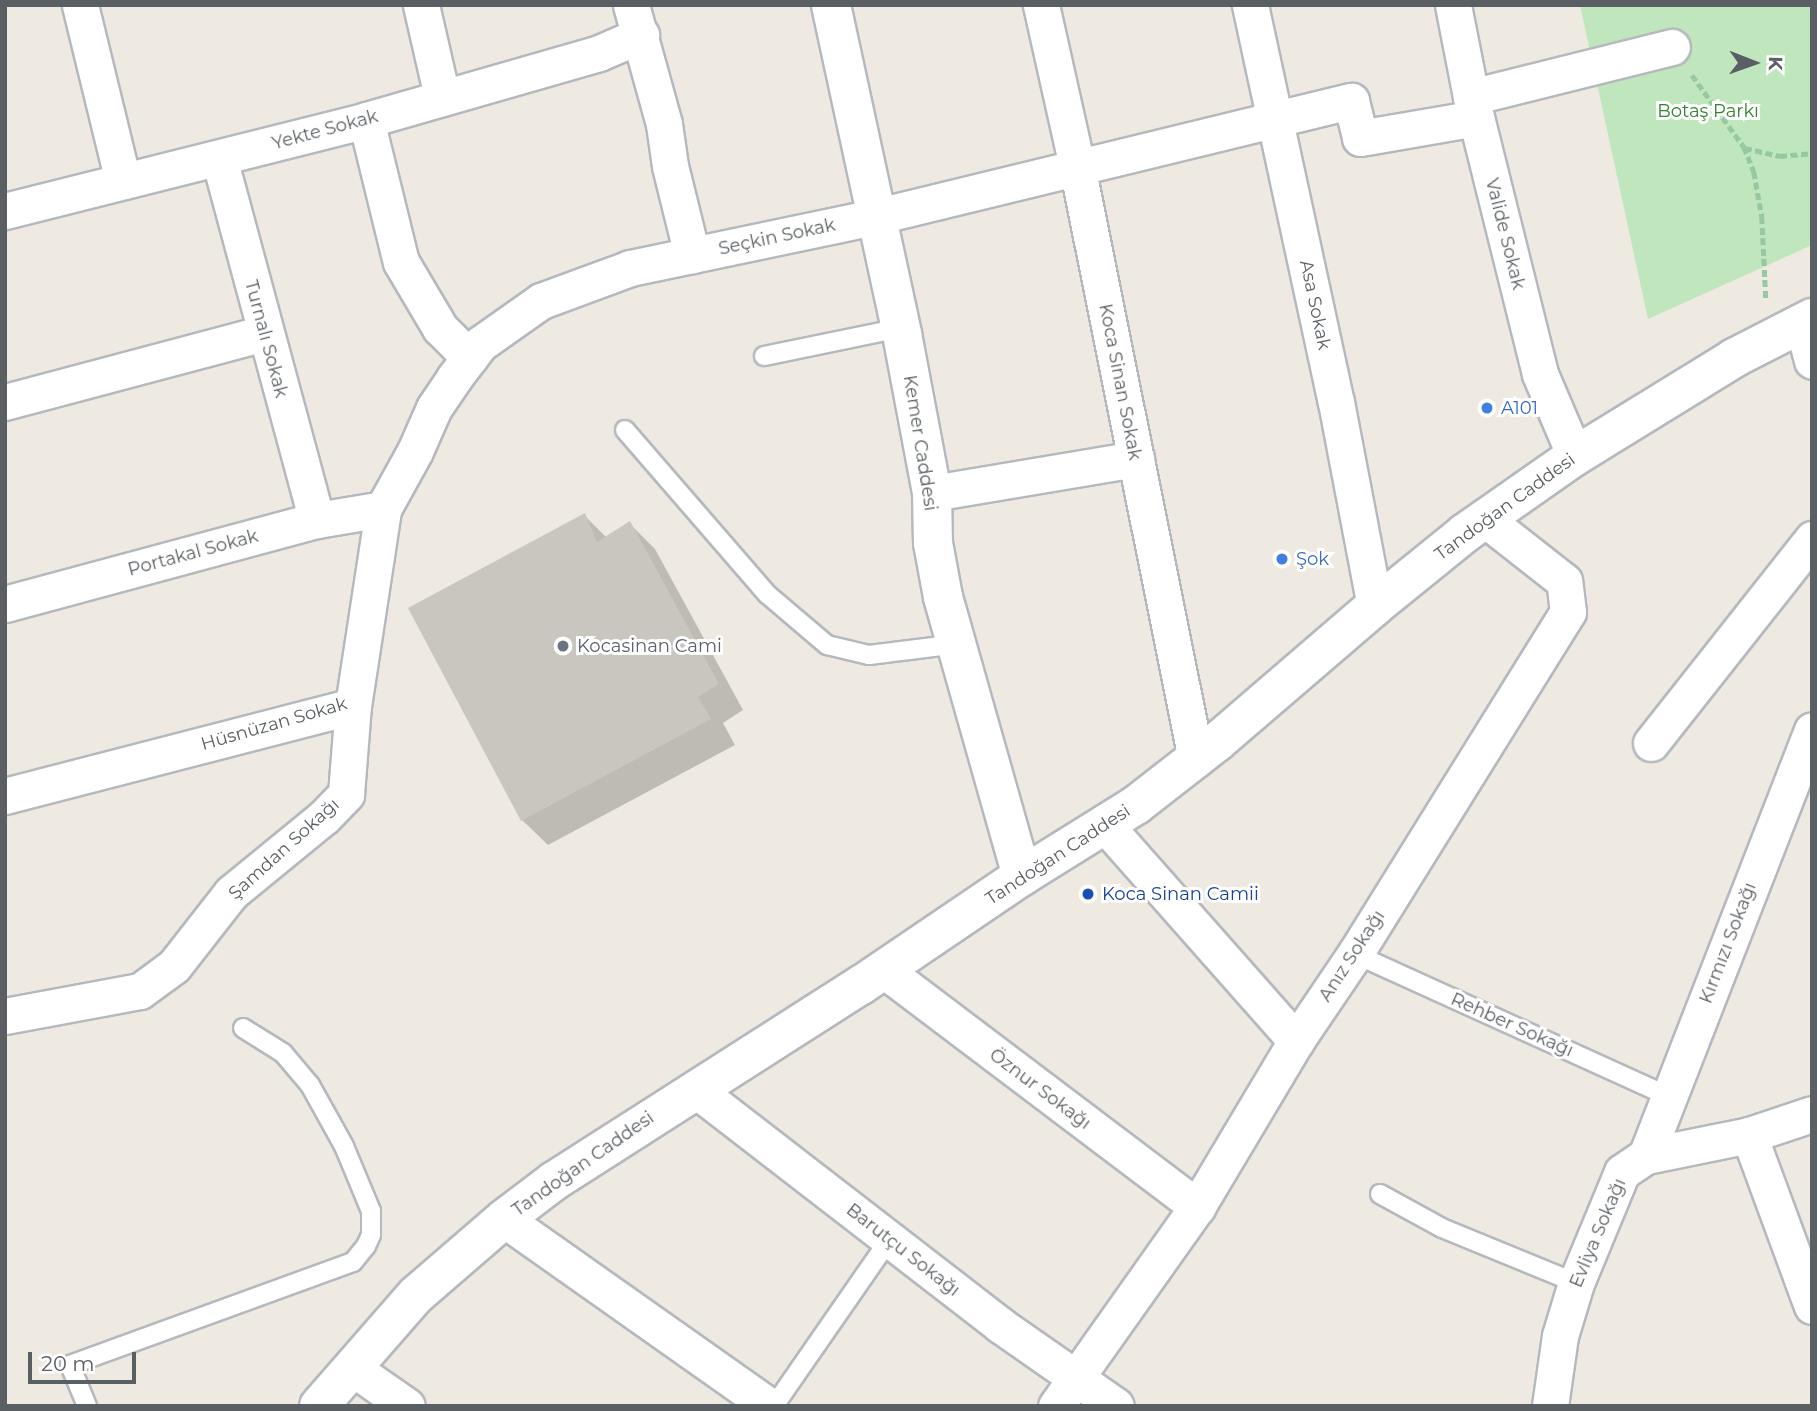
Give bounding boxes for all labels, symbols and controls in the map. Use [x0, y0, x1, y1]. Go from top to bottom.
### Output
north arrow [1719, 28, 1789, 98]
text: K [1764, 56, 1787, 71]
park label: Botaş Parkı [1657, 100, 1759, 122]
street label: Yekte Sokak [270, 105, 380, 155]
street label: Valide Sokak [1481, 176, 1529, 292]
street label: Seçkin Sokak [717, 214, 837, 260]
street label: Asa Sokak [1295, 258, 1335, 352]
street label: Turnalı Sokak [240, 278, 292, 400]
street label: Koca Sinan Sokak [1094, 302, 1146, 462]
street label: Kemer Caddesi [899, 374, 941, 512]
place label: A101 [1501, 397, 1538, 419]
marker: A101 [1479, 400, 1495, 416]
street label: Tandoğan Caddesi [1431, 449, 1579, 565]
street label: Portakal Sokak [125, 525, 261, 581]
place label: Şok [1296, 548, 1329, 570]
marker: Şok [1274, 551, 1290, 567]
place label: Kocasinan Cami [577, 635, 722, 657]
marker: Kocasinan Cami [555, 638, 571, 654]
street label: Hüsnüzan Sokak [199, 693, 349, 755]
street label: Şamdan Sokağı [224, 794, 344, 904]
street label: Tandoğan Caddesi [982, 800, 1134, 910]
street label: Kırmızı Sokağı [1695, 879, 1761, 1007]
place label: Koca Sinan Camii [1102, 883, 1259, 905]
marker: Koca Sinan Camii [1080, 886, 1096, 902]
street label: Anız Sokağı [1314, 906, 1390, 1006]
street label: Rehber Sokağı [1447, 988, 1577, 1062]
street label: Öznur Sokağı [985, 1044, 1095, 1134]
street label: Tandoğan Caddesi [508, 1107, 658, 1221]
street label: Evliya Sokağı [1565, 1175, 1631, 1291]
street label: Barutçu Sokağı [842, 1199, 964, 1301]
scale bar [32, 1338, 140, 1382]
text: 20 m [41, 1351, 95, 1376]

